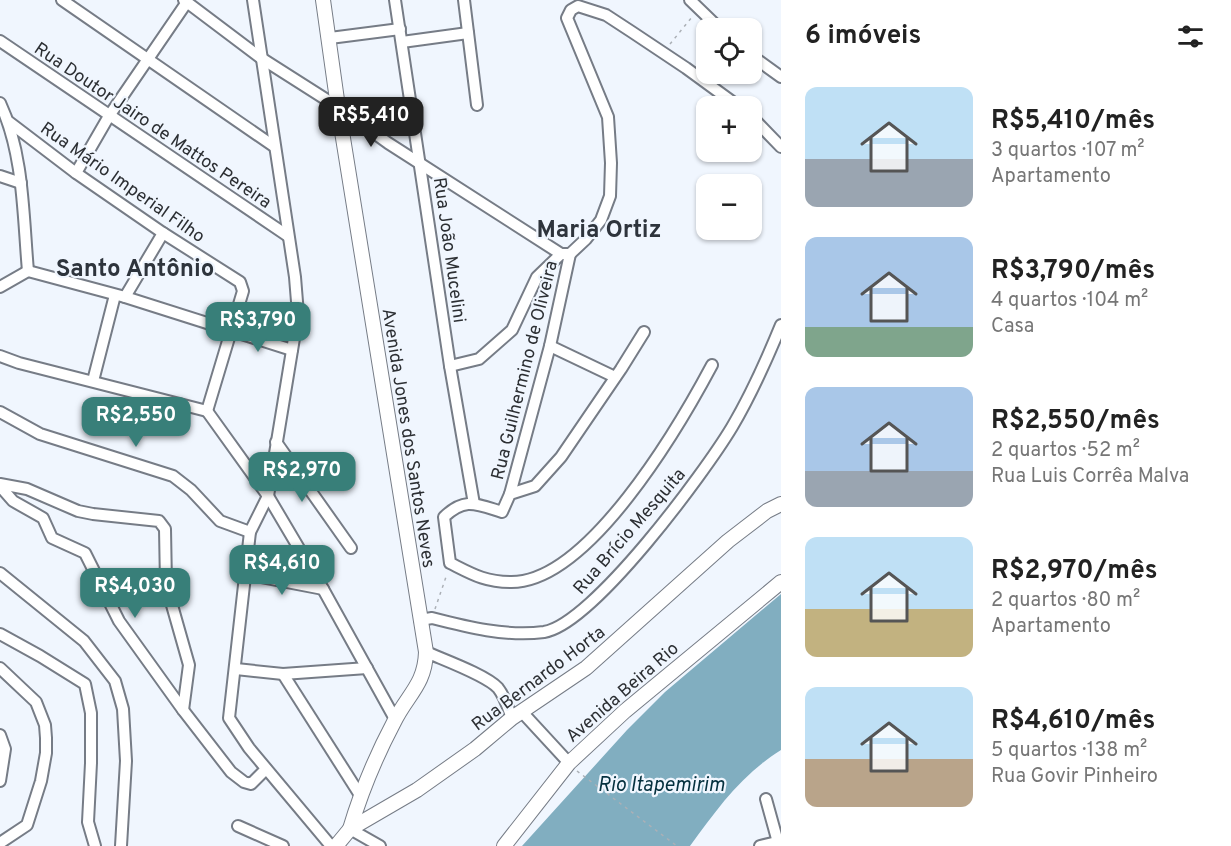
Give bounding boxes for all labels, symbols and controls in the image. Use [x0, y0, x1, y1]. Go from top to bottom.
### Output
map controls [696, 18, 762, 240]
button: locate [696, 18, 762, 84]
text: 6 imóveis [805, 20, 921, 53]
icon: filters [1174, 20, 1207, 53]
street label: Rua Doutor Jairo de Mattos Pereira [29, 38, 275, 214]
button: + [696, 96, 762, 162]
pin: R$5,410 [316, 97, 426, 148]
text: R$5,410 [332, 103, 410, 129]
text: R$5,410/mês [991, 105, 1155, 138]
icon: home [853, 111, 925, 183]
street label: Rua Mário Imperial Filho [35, 118, 209, 249]
text: 3 quartos · 107 m² [991, 138, 1145, 164]
text: Apartamento [991, 164, 1111, 190]
button: − [696, 174, 762, 240]
street label: Rua João Mucelini [427, 176, 470, 324]
district label: Maria Ortiz [536, 216, 662, 246]
district label: Santo Antônio [56, 255, 214, 285]
text: R$3,790/mês [991, 255, 1155, 288]
street label: Rua Guilhermino de Oliveira [487, 258, 564, 482]
icon: home [853, 261, 925, 333]
text: 4 quartos · 104 m² [991, 288, 1148, 314]
pin: R$3,790 [203, 302, 313, 353]
street label: Avenida Jones dos Santos Neves [376, 307, 439, 570]
text: R$3,790 [220, 308, 296, 334]
text: Casa [991, 314, 1034, 340]
pin: R$2,550 [81, 397, 191, 448]
text: R$2,550 [96, 403, 176, 429]
text: R$2,550/mês [991, 405, 1160, 438]
icon: home [853, 411, 925, 483]
text: 2 quartos · 52 m² [991, 438, 1140, 464]
pin: R$2,970 [247, 452, 357, 503]
text: R$2,970 [263, 458, 341, 484]
street label: Rua Brício Mesquita [569, 464, 691, 600]
text: Rua Luis Corrêa Malva [991, 464, 1189, 490]
pin: R$4,610 [227, 545, 337, 596]
text: R$4,610 [243, 551, 321, 577]
text: R$2,970/mês [991, 555, 1158, 588]
icon: home [853, 561, 925, 633]
pin: R$4,030 [80, 568, 190, 619]
text: R$4,030 [94, 574, 176, 600]
text: 2 quartos · 80 m² [991, 588, 1140, 614]
text: Apartamento [991, 614, 1111, 640]
street label: Rua Bernardo Horta [468, 621, 610, 737]
street label: Avenida Beira Rio [562, 638, 684, 748]
text: R$4,610/mês [991, 705, 1155, 738]
icon: home [853, 711, 925, 783]
text: 5 quartos · 138 m² [991, 738, 1147, 764]
text: Rua Govir Pinheiro [991, 764, 1158, 790]
water label: Rio Itapemirim [598, 773, 725, 799]

